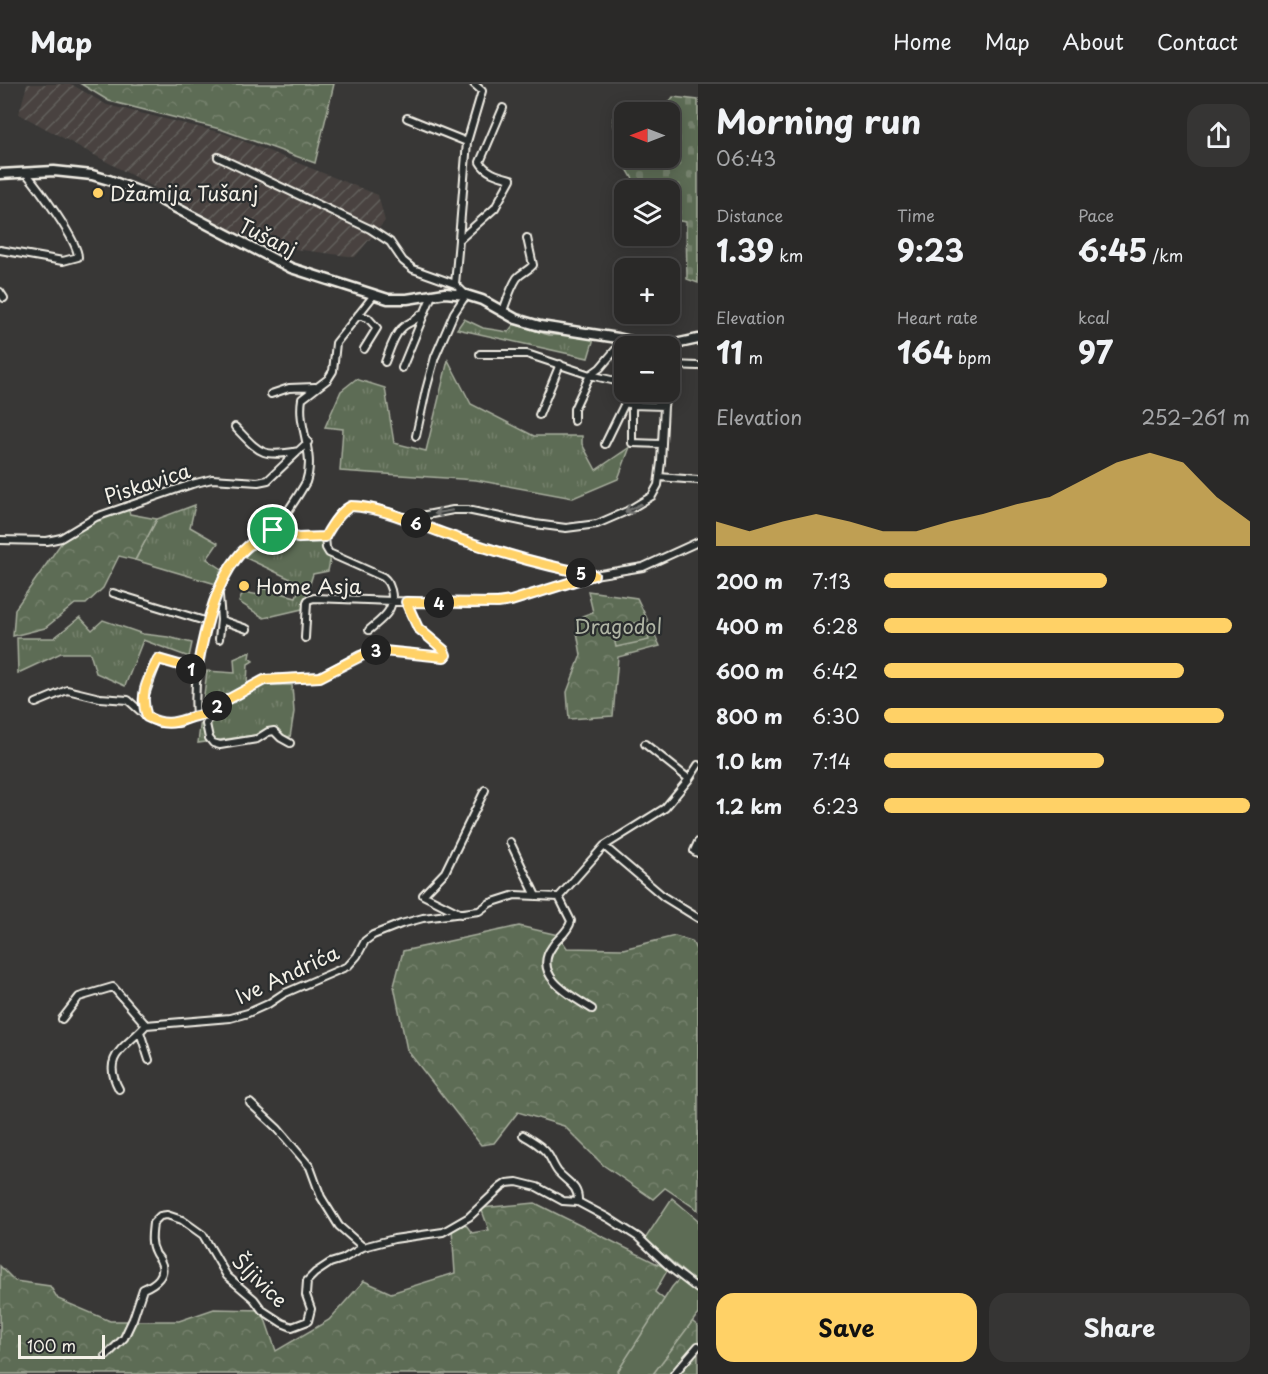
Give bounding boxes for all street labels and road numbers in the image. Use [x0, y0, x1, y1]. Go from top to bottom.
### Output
street label: Tušanj [234, 210, 302, 264]
street label: Piskavica [100, 455, 194, 511]
street label: Ive Andrića [230, 937, 344, 1011]
street label: Šljivice [225, 1246, 295, 1314]

